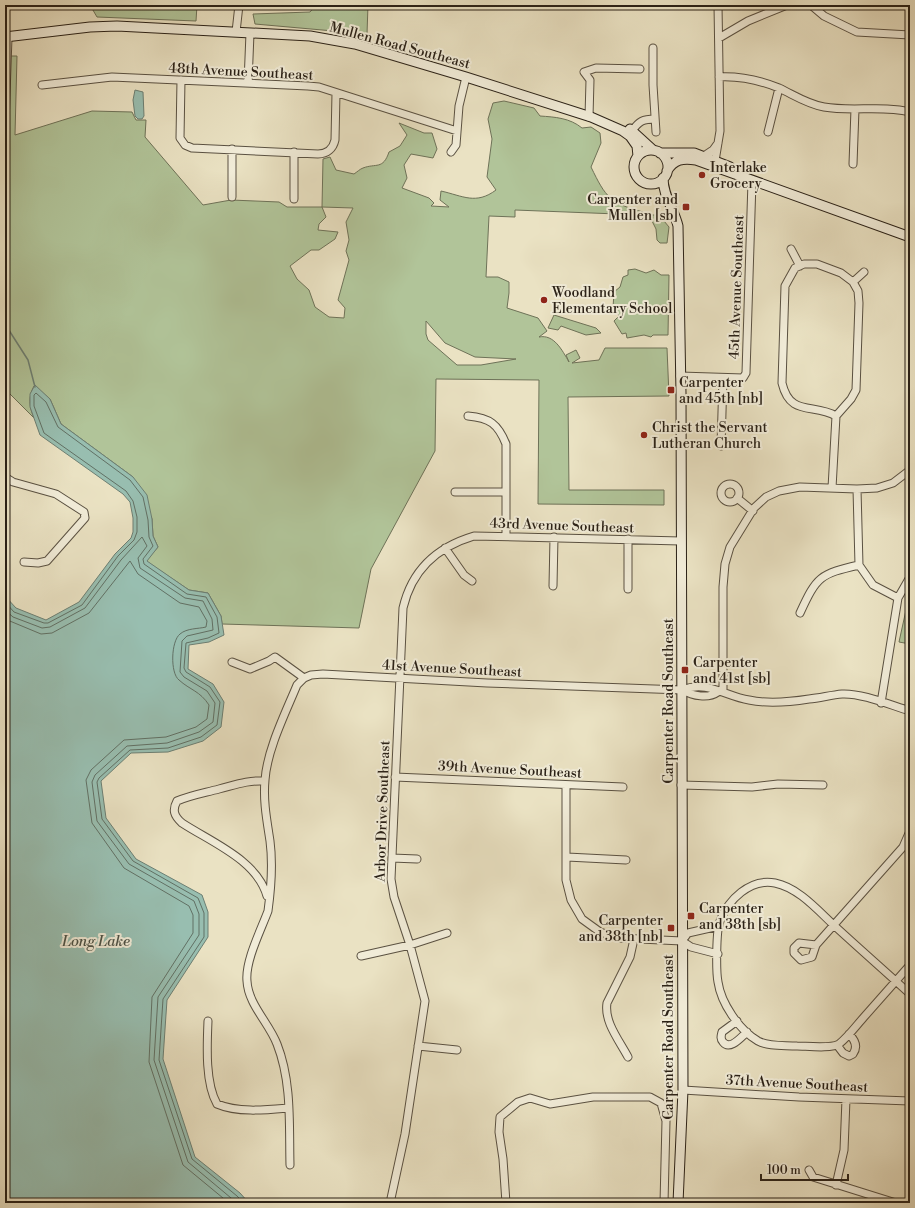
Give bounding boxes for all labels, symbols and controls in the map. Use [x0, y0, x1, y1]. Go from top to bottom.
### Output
street label: Mullen Road Southeast [327, 19, 472, 73]
street label: 48th Avenue Southeast [168, 59, 314, 85]
place label: Interlake Grocery [710, 159, 767, 193]
marker: Interlake Grocery [697, 170, 707, 180]
place label: Carpenter and Mullen [sb] [587, 191, 678, 225]
marker: Carpenter and Mullen [sb] [681, 202, 691, 212]
street label: 45th Avenue Southeast [725, 215, 749, 359]
place label: Woodland Elementary School [551, 284, 672, 318]
marker: Woodland Elementary School [539, 295, 549, 305]
place label: Carpenter and 45th [nb] [679, 374, 763, 408]
marker: Carpenter and 45th [nb] [666, 385, 676, 395]
place label: Christ the Servant Lutheran Church [652, 419, 767, 453]
marker: Christ the Servant Lutheran Church [639, 430, 649, 440]
street label: 43rd Avenue Southeast [489, 514, 635, 538]
street label: Carpenter Road Southeast [660, 618, 678, 784]
place label: Carpenter and 41st [sb] [693, 654, 771, 688]
street label: 41st Avenue Southeast [381, 656, 522, 682]
marker: Carpenter and 41st [sb] [680, 665, 690, 675]
street label: Arbor Drive Southeast [371, 740, 394, 883]
street label: 39th Avenue Southeast [437, 757, 583, 783]
place label: Carpenter and 38th [sb] [699, 900, 781, 934]
marker: Carpenter and 38th [sb] [686, 911, 696, 921]
place label: Carpenter and 38th [nb] [579, 912, 663, 946]
marker: Carpenter and 38th [nb] [666, 923, 676, 933]
water label: Long Lake [61, 932, 130, 951]
street label: Carpenter Road Southeast [660, 954, 678, 1120]
street label: 37th Avenue Southeast [725, 1071, 869, 1097]
scale bar [761, 1156, 848, 1182]
text: 100 m [767, 1163, 801, 1178]

